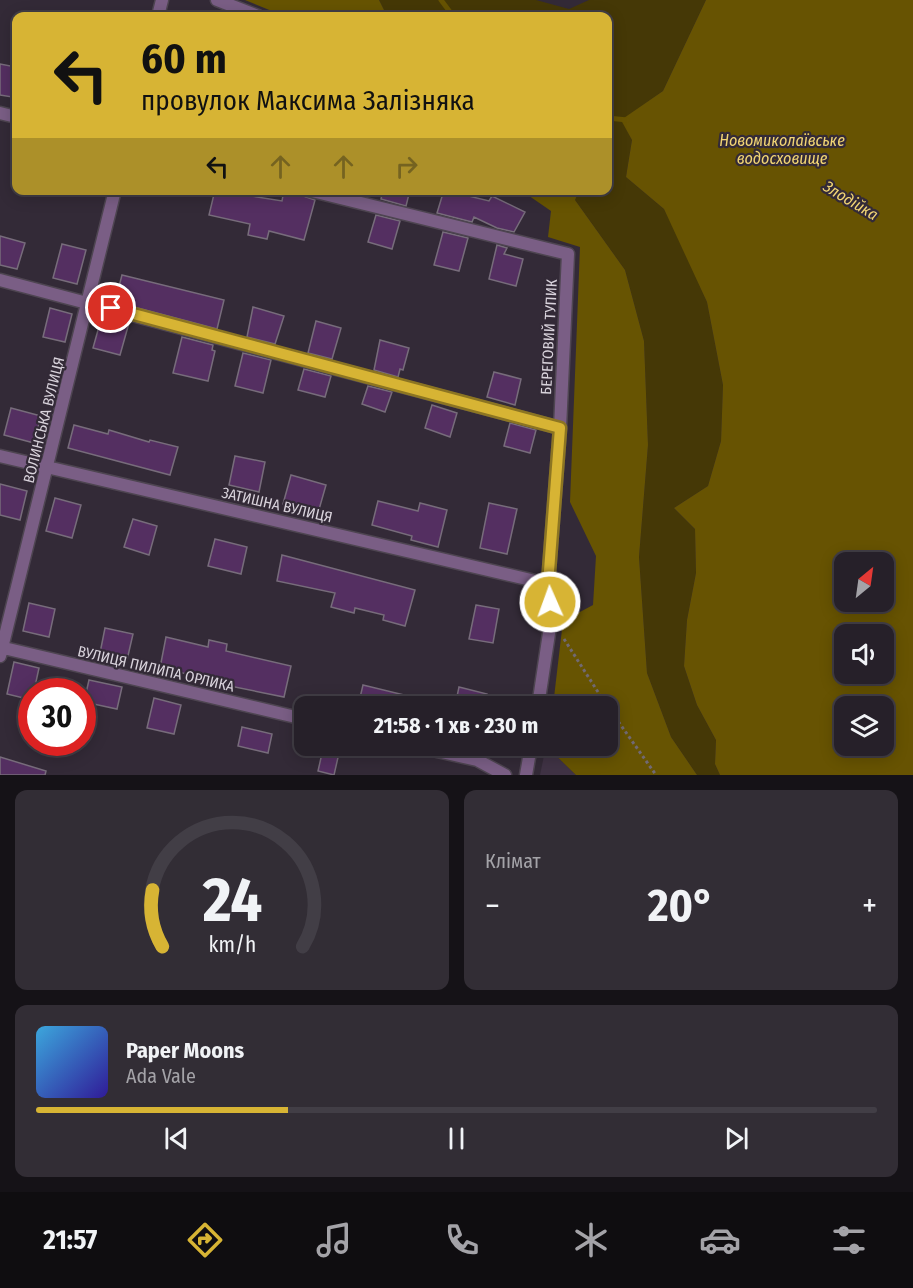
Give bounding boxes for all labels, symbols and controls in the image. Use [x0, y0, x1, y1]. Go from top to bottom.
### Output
text: 60 m [141, 34, 227, 84]
icon: left [42, 36, 120, 114]
text: провулок Максима Залізняка [141, 85, 475, 117]
water label: Новомиколаївське водосховище [719, 131, 845, 168]
icon: left [201, 150, 234, 183]
icon: ahead [264, 150, 297, 183]
icon: ahead [327, 150, 360, 183]
icon: right [390, 150, 423, 183]
water label: Злодійка [819, 176, 882, 224]
street label: БЕРЕГОВИЙ ТУПИК [537, 279, 561, 395]
pin [85, 282, 136, 333]
icon: arrive [94, 291, 127, 324]
street label: ВОЛИНСЬКА ВУЛИЦЯ [20, 355, 68, 485]
street label: ЗАТИШНА ВУЛИЦЯ [220, 484, 334, 526]
north arrow [834, 552, 894, 612]
map controls [834, 552, 894, 756]
position arrow [518, 570, 582, 634]
button: sound [834, 624, 894, 684]
street label: ВУЛИЦЯ ПИЛИПА ОРЛИКА [76, 642, 236, 696]
speed limit sign: 30 [18, 678, 96, 756]
button: layers [834, 696, 894, 756]
text: 21:58 · 1 хв · 230 m [374, 712, 538, 739]
text: Клімат [485, 849, 541, 873]
text: 24 [201, 863, 262, 938]
text: 20° [648, 879, 714, 933]
text: − [485, 886, 500, 926]
text: + [862, 886, 877, 926]
text: km/h [208, 932, 256, 958]
text: Paper Moons [126, 1037, 244, 1064]
text: Ada Vale [126, 1064, 196, 1088]
icon: previous [160, 1122, 193, 1155]
icon: pause [440, 1122, 473, 1155]
icon: next [720, 1122, 753, 1155]
icon: directions [184, 1219, 226, 1261]
icon: music [313, 1219, 355, 1261]
icon: phone [441, 1219, 483, 1261]
icon: climate [570, 1219, 612, 1261]
icon: car [699, 1219, 741, 1261]
icon: filters [828, 1219, 870, 1261]
text: 21:57 [43, 1224, 97, 1256]

